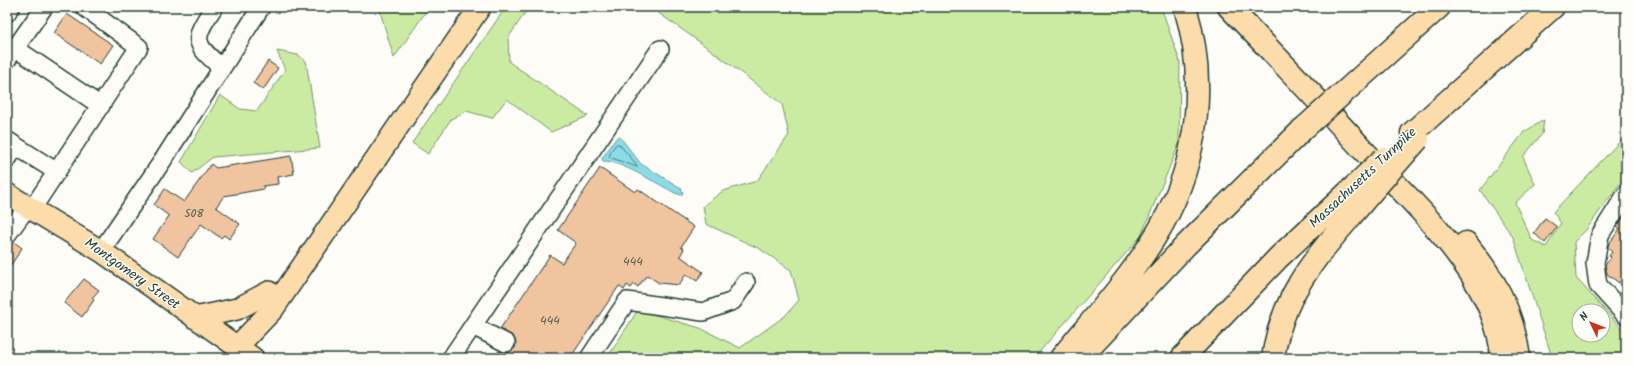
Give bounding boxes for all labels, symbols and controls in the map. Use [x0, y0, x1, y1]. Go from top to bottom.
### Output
street label: Massachusetts Turnpike [1304, 122, 1422, 234]
house number: 508 [184, 204, 205, 223]
street label: Montgomery Street [79, 233, 185, 316]
house number: 444 [623, 252, 643, 271]
north arrow [1571, 303, 1611, 343]
text: N [1575, 308, 1593, 326]
house number: 444 [540, 311, 560, 330]

